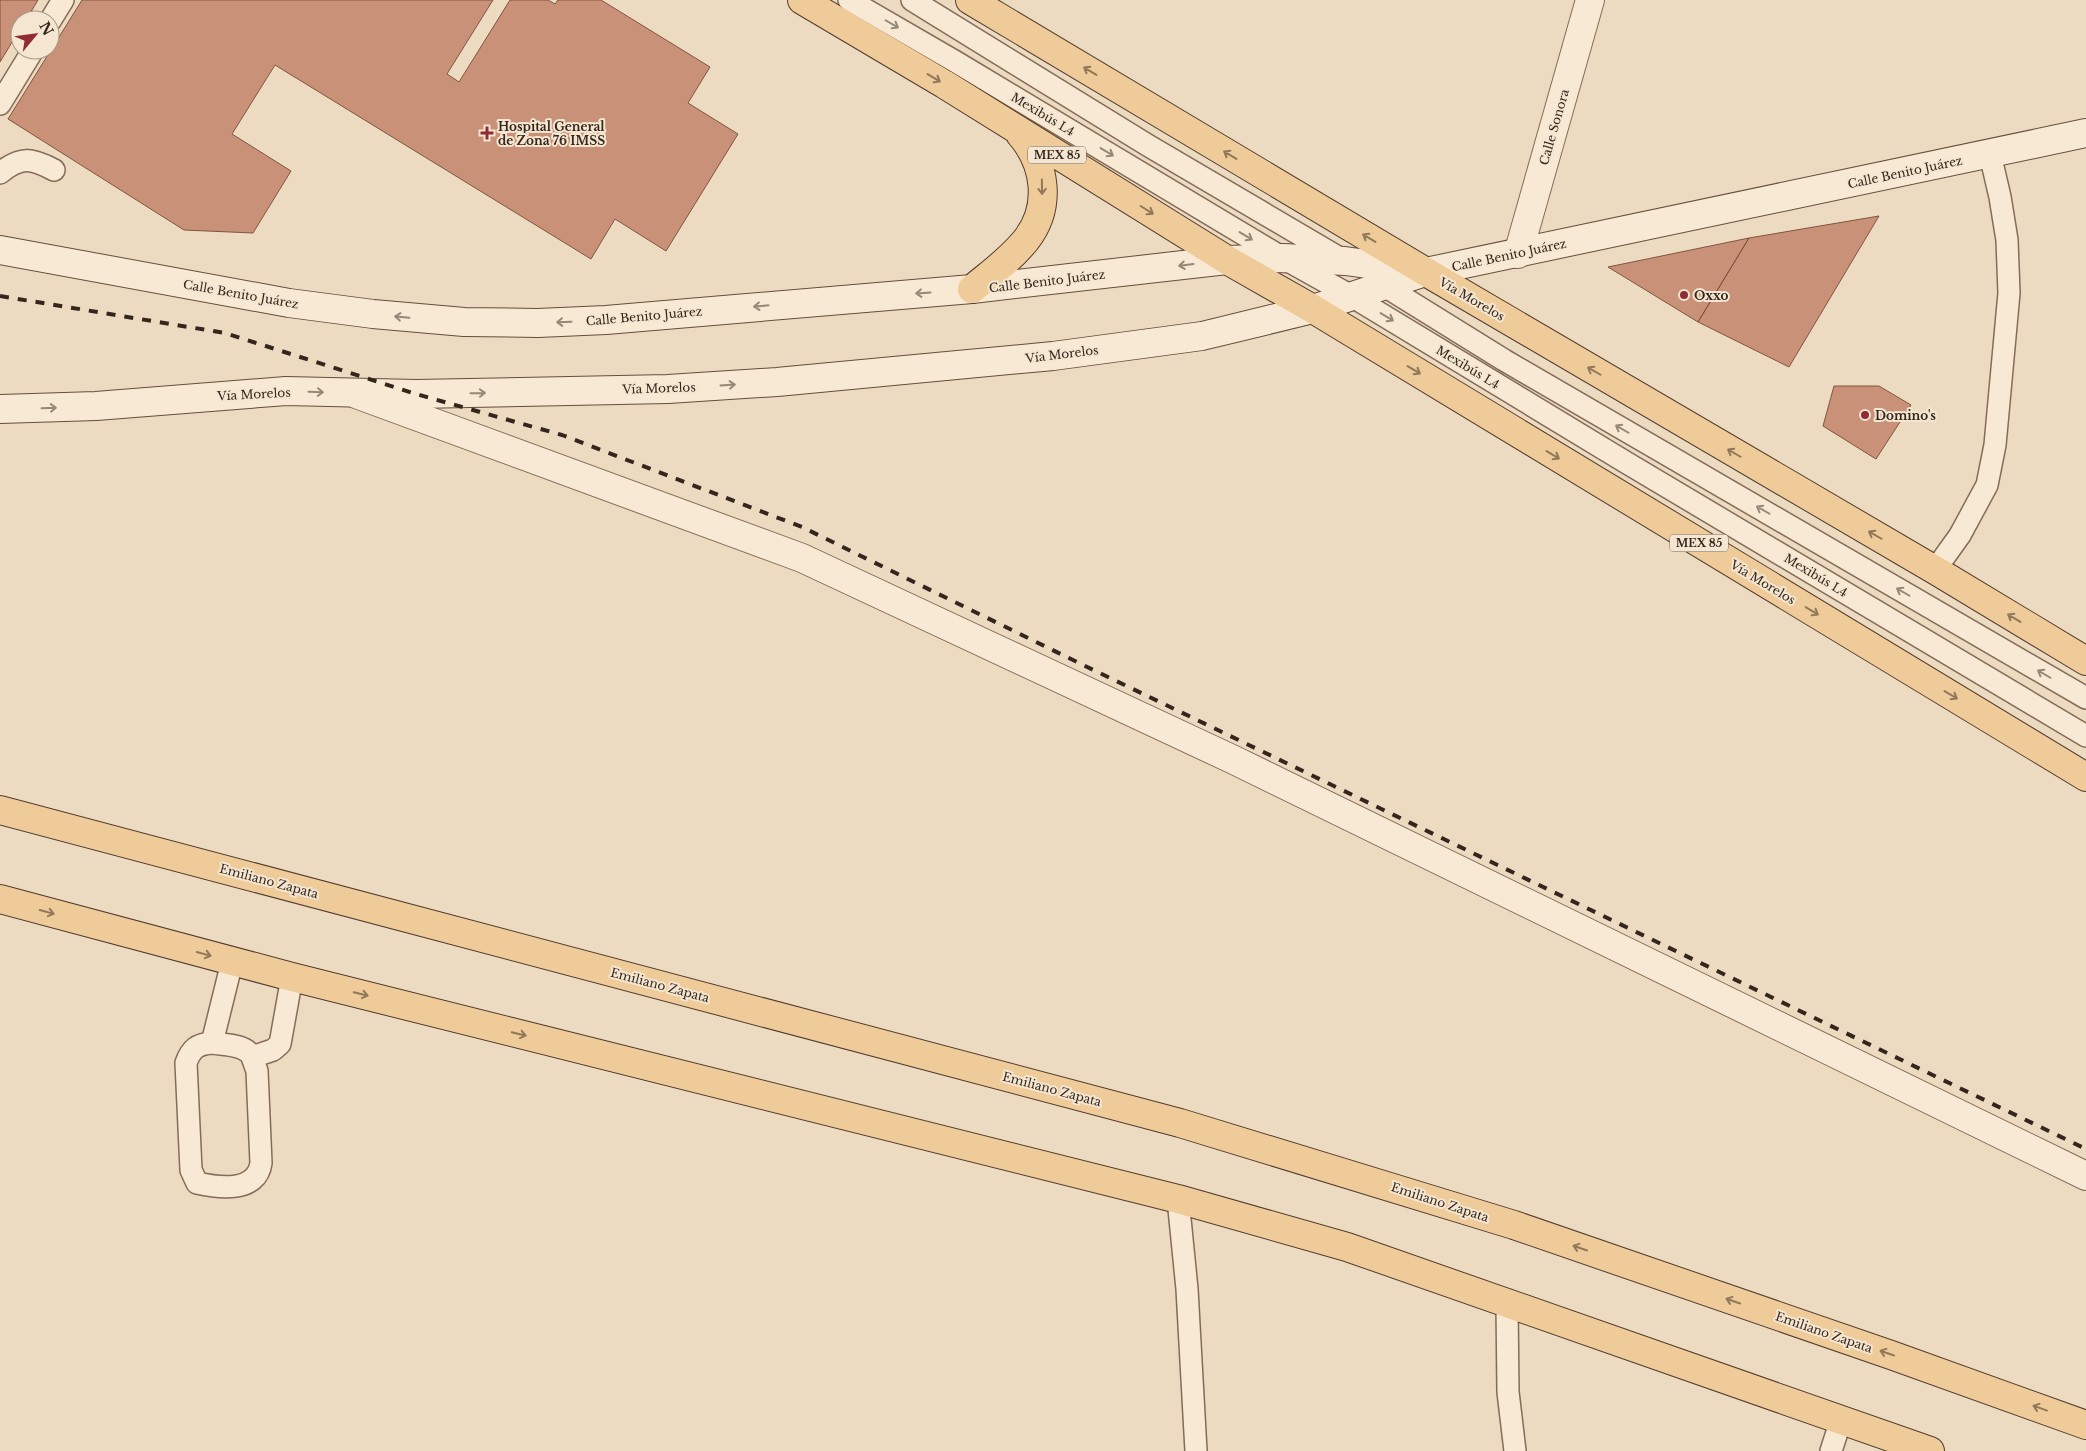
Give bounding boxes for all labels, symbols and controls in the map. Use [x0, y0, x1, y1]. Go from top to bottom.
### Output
north arrow [10, 10, 60, 60]
text: N [35, 19, 57, 39]
one-way arrow [884, 20, 898, 30]
one-way arrow [1084, 66, 1098, 76]
one-way arrow [927, 74, 941, 84]
street label: Calle Sonora [1536, 87, 1572, 167]
street label: Mexibús L4 [1008, 89, 1078, 139]
place label: Hospital General de Zona 76 IMSS [498, 119, 605, 148]
marker: Hospital General de Zona 76 IMSS [480, 126, 494, 140]
road number: MEX 85 [1028, 146, 1086, 164]
one-way arrow [1099, 147, 1113, 157]
one-way arrow [1223, 149, 1237, 159]
street label: Calle Benito Juárez [1846, 152, 1964, 191]
one-way arrow [1037, 179, 1047, 195]
one-way arrow [1139, 206, 1153, 216]
one-way arrow [1238, 231, 1252, 241]
one-way arrow [1363, 233, 1377, 243]
street label: Calle Benito Juárez [1450, 235, 1568, 274]
one-way arrow [1178, 260, 1194, 270]
street label: Calle Benito Juárez [988, 266, 1106, 296]
street label: Vía Morelos [1436, 274, 1508, 324]
street label: Calle Benito Juárez [182, 276, 300, 312]
place label: Oxxo [1694, 288, 1728, 303]
one-way arrow [915, 289, 931, 298]
marker: Oxxo [1678, 289, 1690, 301]
one-way arrow [754, 301, 770, 311]
street label: Calle Benito Juárez [585, 303, 703, 329]
one-way arrow [394, 312, 410, 322]
one-way arrow [1379, 313, 1393, 323]
one-way arrow [557, 317, 573, 326]
street label: Vía Morelos [1024, 342, 1099, 366]
street label: Mexibús L4 [1433, 342, 1503, 392]
one-way arrow [1588, 365, 1602, 375]
one-way arrow [1407, 366, 1421, 376]
street label: Vía Morelos [621, 379, 696, 397]
one-way arrow [720, 380, 736, 389]
street label: Vía Morelos [216, 385, 291, 403]
one-way arrow [307, 388, 323, 397]
one-way arrow [470, 388, 486, 398]
one-way arrow [40, 403, 56, 412]
place label: Domino's [1875, 408, 1936, 423]
marker: Domino's [1859, 409, 1871, 421]
one-way arrow [1616, 423, 1630, 433]
one-way arrow [1728, 447, 1742, 457]
one-way arrow [1546, 450, 1560, 460]
one-way arrow [1756, 505, 1770, 515]
one-way arrow [1867, 530, 1882, 540]
road number: MEX 85 [1670, 534, 1728, 552]
street label: Mexibús L4 [1781, 550, 1851, 600]
street label: Vía Morelos [1727, 556, 1798, 607]
one-way arrow [1896, 587, 1911, 597]
one-way arrow [1805, 607, 1819, 617]
one-way arrow [2008, 613, 2022, 623]
one-way arrow [2037, 668, 2051, 678]
one-way arrow [1944, 691, 1958, 701]
street label: Emiliano Zapata [218, 861, 320, 902]
one-way arrow [39, 907, 55, 917]
one-way arrow [195, 950, 211, 959]
street label: Emiliano Zapata [609, 965, 711, 1006]
one-way arrow [353, 990, 369, 1000]
one-way arrow [510, 1030, 526, 1039]
street label: Emiliano Zapata [1001, 1069, 1103, 1110]
street label: Emiliano Zapata [1389, 1179, 1491, 1225]
one-way arrow [1572, 1243, 1588, 1252]
one-way arrow [1726, 1295, 1742, 1305]
street label: Emiliano Zapata [1773, 1308, 1875, 1356]
one-way arrow [1879, 1348, 1895, 1358]
one-way arrow [2033, 1403, 2048, 1412]

